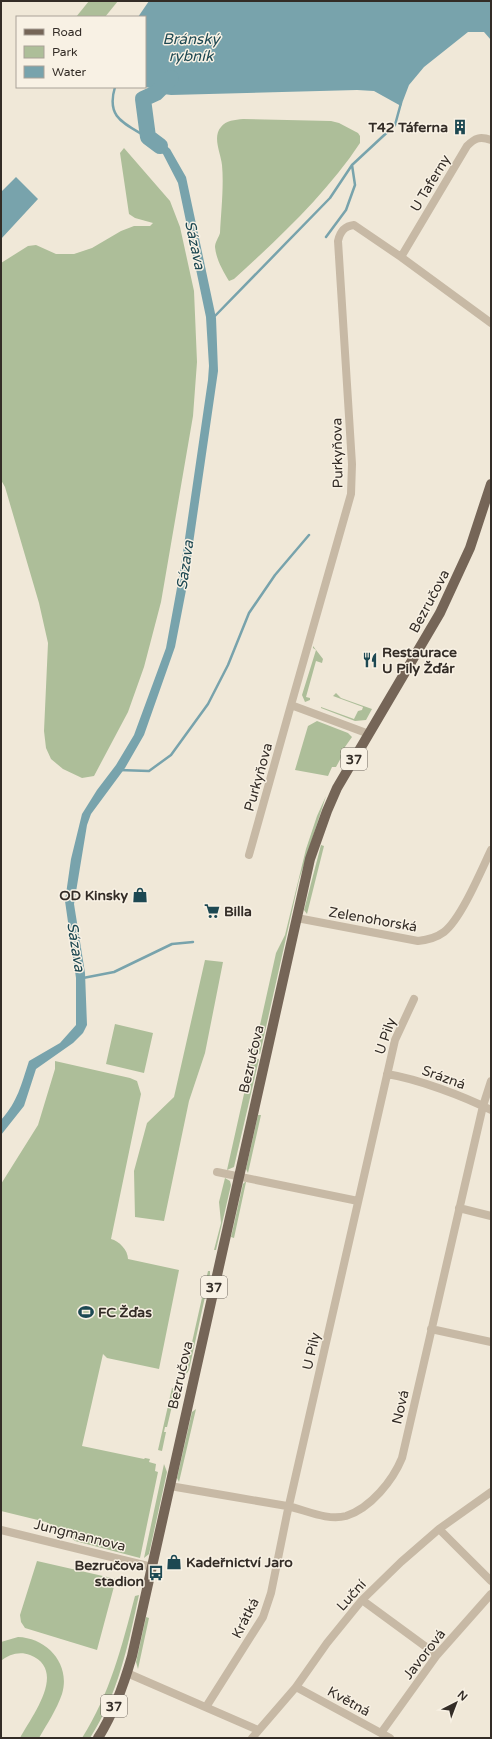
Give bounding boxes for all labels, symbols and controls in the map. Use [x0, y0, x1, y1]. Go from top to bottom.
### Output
legend [16, 16, 146, 88]
text: Road [52, 25, 82, 39]
water label: Bránský rybník [162, 30, 221, 65]
text: Park [52, 45, 78, 59]
text: Water [52, 65, 87, 79]
building icon: T42 Táferna [451, 118, 469, 136]
place label: T42 Táferna [368, 119, 448, 136]
street label: U Taferny [407, 151, 454, 215]
water label: Sázava [181, 219, 209, 272]
street label: Purkyňova [328, 418, 347, 488]
water label: Sázava [173, 539, 197, 591]
street label: Bezručova [406, 567, 453, 636]
place label: Restaurace U Pily Žďár [382, 644, 457, 677]
restaurant icon: Restaurace U Pily Žďár [361, 651, 379, 669]
street label: Purkyňova [241, 741, 276, 813]
road number: 37 [341, 748, 367, 770]
shop icon: OD Kinsky [131, 886, 149, 904]
place label: OD Kinsky [59, 887, 128, 904]
supermarket icon: Billa [203, 902, 221, 920]
place label: Billa [224, 903, 252, 920]
street label: Zelenohorská [327, 903, 419, 936]
water label: Sázava [63, 921, 89, 974]
street label: U Pily [371, 1015, 400, 1057]
street label: Bezručova [235, 1023, 268, 1095]
street label: Srázná [420, 1062, 468, 1093]
road number: 37 [201, 1276, 227, 1298]
sports icon: FC Žďas [77, 1303, 95, 1321]
place label: FC Žďas [98, 1304, 152, 1321]
street label: U Pily [299, 1330, 324, 1372]
street label: Bezručova [164, 1339, 197, 1411]
street label: Nová [388, 1388, 413, 1426]
street label: Jungmannova [32, 1516, 127, 1555]
shop icon: Kadeřnictví Jaro [165, 1553, 183, 1571]
place label: Kadeřnictví Jaro [186, 1554, 293, 1571]
place label: Bezručova stadion [75, 1557, 144, 1590]
bus stop icon: Bezručova stadion [147, 1564, 165, 1582]
street label: Luční [333, 1576, 370, 1614]
street label: Krátká [228, 1595, 263, 1641]
street label: Javorová [400, 1626, 449, 1683]
street label: Květná [324, 1683, 373, 1720]
north arrow [436, 1683, 476, 1723]
text: N [455, 1688, 470, 1704]
road number: 37 [101, 1695, 127, 1717]

